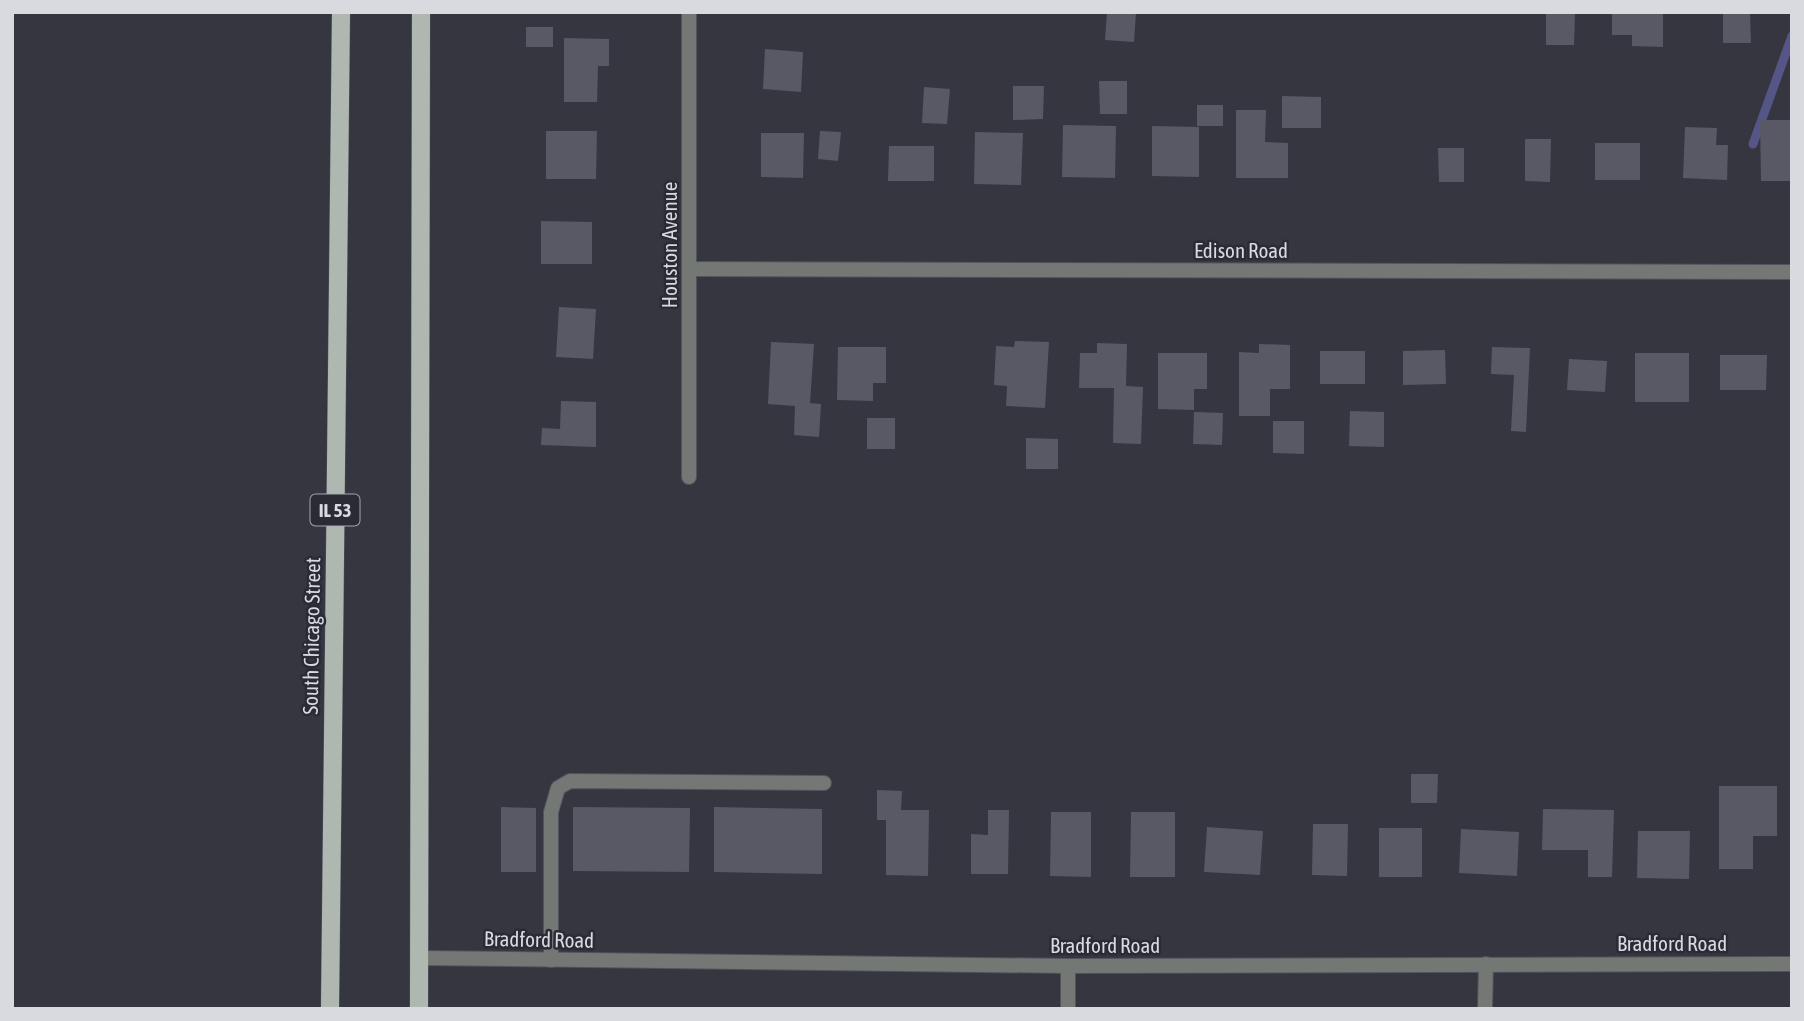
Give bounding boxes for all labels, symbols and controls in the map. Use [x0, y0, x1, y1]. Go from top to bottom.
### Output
street label: Houston Avenue [657, 182, 681, 308]
street label: Edison Road [1194, 238, 1288, 262]
road number: IL 53 [310, 495, 360, 526]
street label: South Chicago Street [298, 557, 324, 715]
street label: Bradford Road [484, 926, 594, 952]
street label: Bradford Road [1617, 931, 1727, 955]
street label: Bradford Road [1050, 933, 1160, 957]

